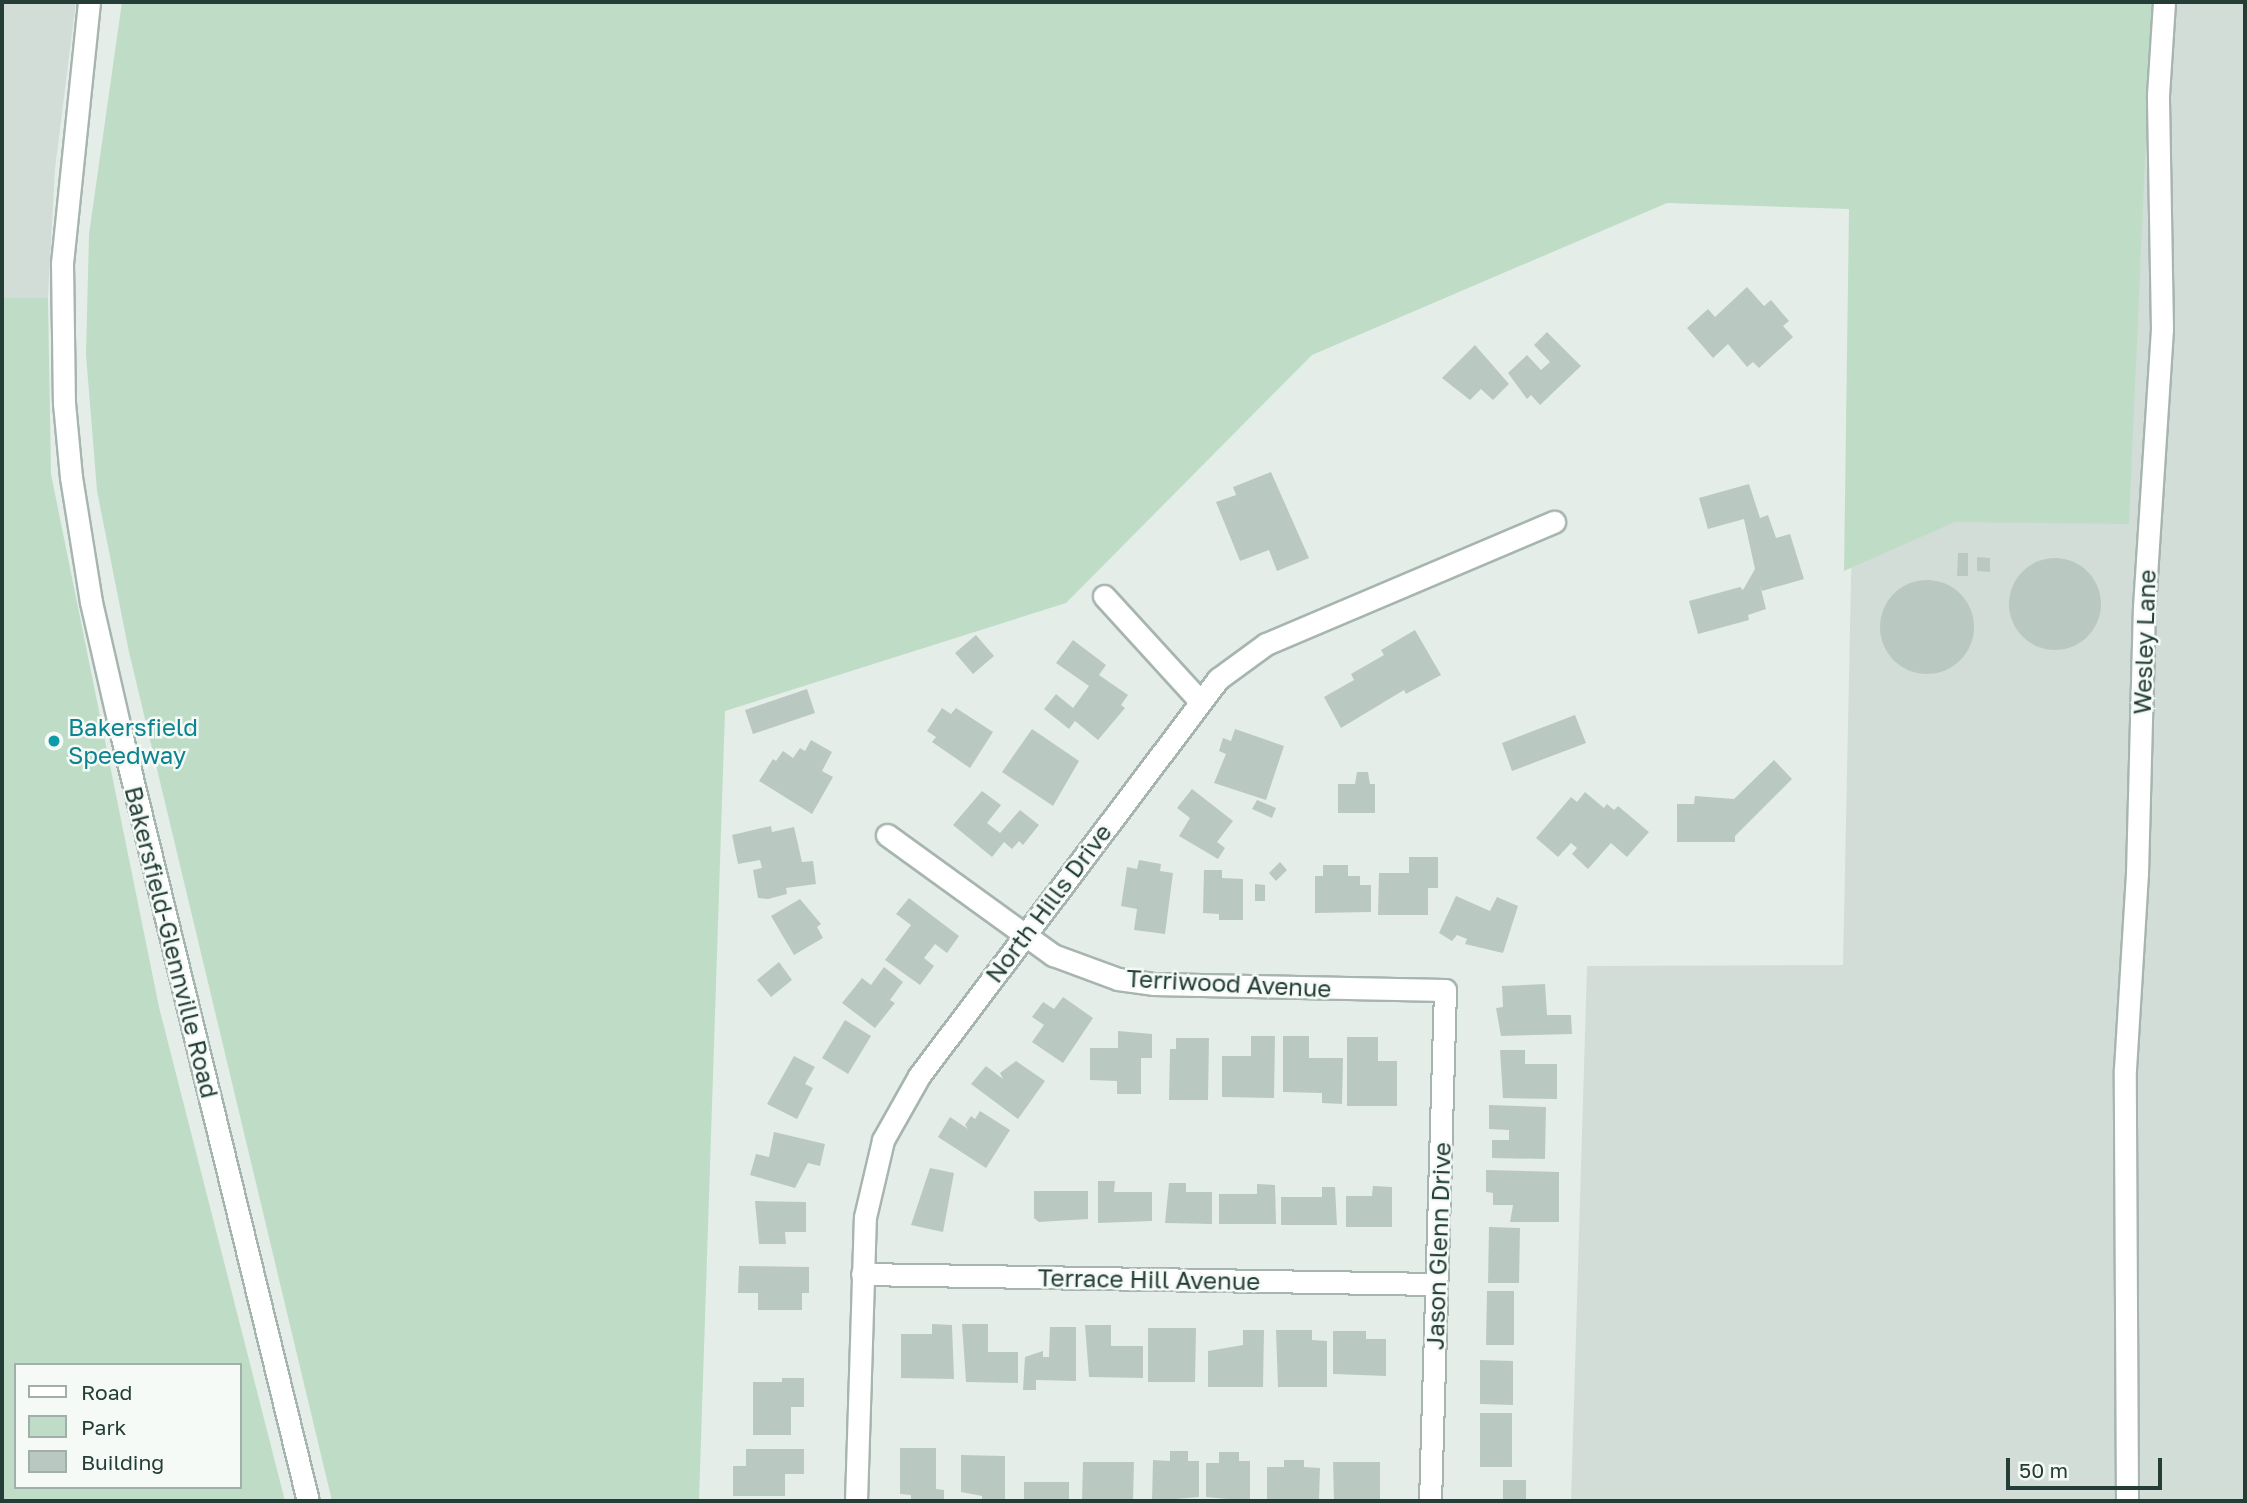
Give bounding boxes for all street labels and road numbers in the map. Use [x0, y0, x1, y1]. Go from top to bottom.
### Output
street label: Wesley Lane [2127, 569, 2161, 715]
street label: Bakersfield-Glennville Road [119, 783, 225, 1101]
street label: North Hills Drive [979, 818, 1117, 988]
street label: Terriwood Avenue [1126, 963, 1332, 1003]
street label: Jason Glenn Drive [1420, 1142, 1456, 1350]
street label: Terrace Hill Avenue [1038, 1263, 1260, 1295]

